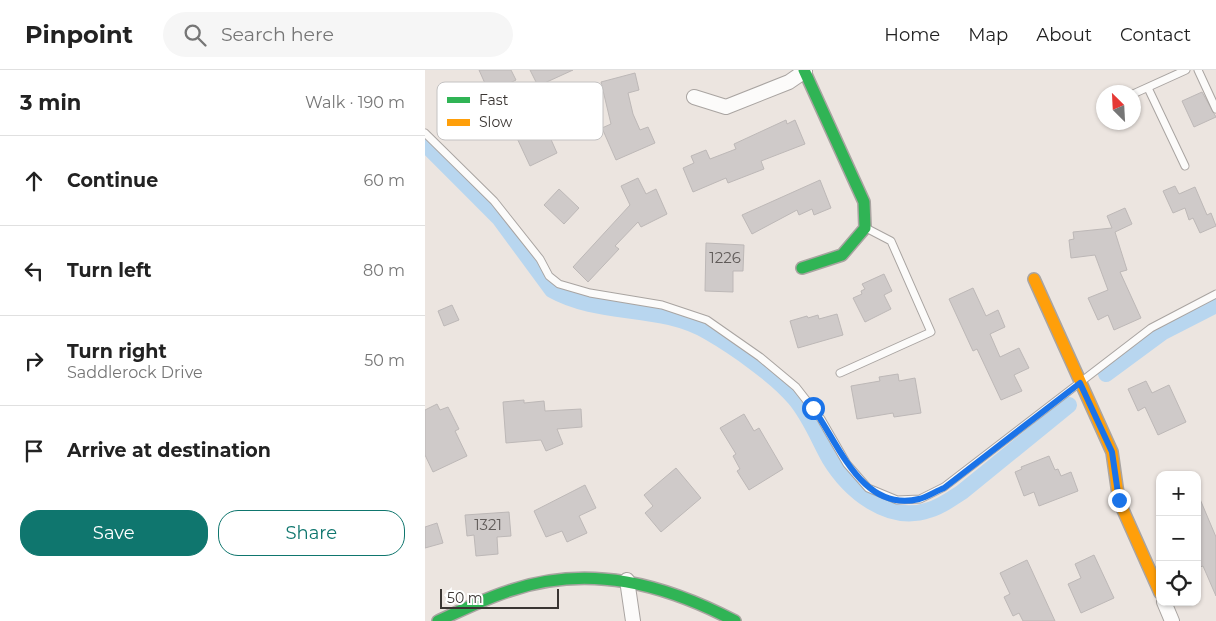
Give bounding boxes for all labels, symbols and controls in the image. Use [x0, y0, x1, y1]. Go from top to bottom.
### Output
search box [163, 12, 513, 57]
text: Pinpoint [25, 20, 133, 49]
icon: search [181, 21, 209, 49]
text: Search here [221, 23, 334, 46]
text: Home [884, 24, 940, 46]
text: Map [968, 24, 1008, 46]
text: About [1036, 24, 1092, 46]
text: Contact [1120, 24, 1191, 46]
legend [437, 82, 603, 140]
north arrow [1096, 85, 1141, 130]
text: 3 min [20, 90, 81, 115]
text: Fast [479, 91, 509, 109]
text: Walk · 190 m [305, 93, 405, 112]
text: Slow [479, 113, 513, 131]
icon: ahead [20, 167, 48, 195]
text: Continue [67, 169, 158, 192]
text: 60 m [363, 171, 405, 190]
house number: 1226 [709, 248, 741, 267]
icon: left [20, 257, 48, 285]
text: Turn left [67, 259, 152, 282]
text: 80 m [363, 261, 405, 280]
text: Turn right [67, 340, 167, 363]
icon: right [20, 347, 48, 375]
text: 50 m [364, 351, 405, 370]
text: Saddlerock Drive [67, 363, 203, 382]
route start [802, 397, 825, 420]
icon: arrive [20, 437, 48, 465]
text: Arrive at destination [67, 439, 271, 462]
map controls [1156, 471, 1201, 606]
button: + [1156, 471, 1201, 516]
route end [1108, 489, 1131, 512]
button: Save [20, 510, 208, 556]
button: Share [218, 510, 405, 556]
house number: 1321 [474, 515, 502, 534]
button: − [1156, 516, 1201, 561]
button: locate [1156, 561, 1201, 606]
scale bar [440, 586, 559, 609]
text: 50 m [447, 589, 483, 607]

